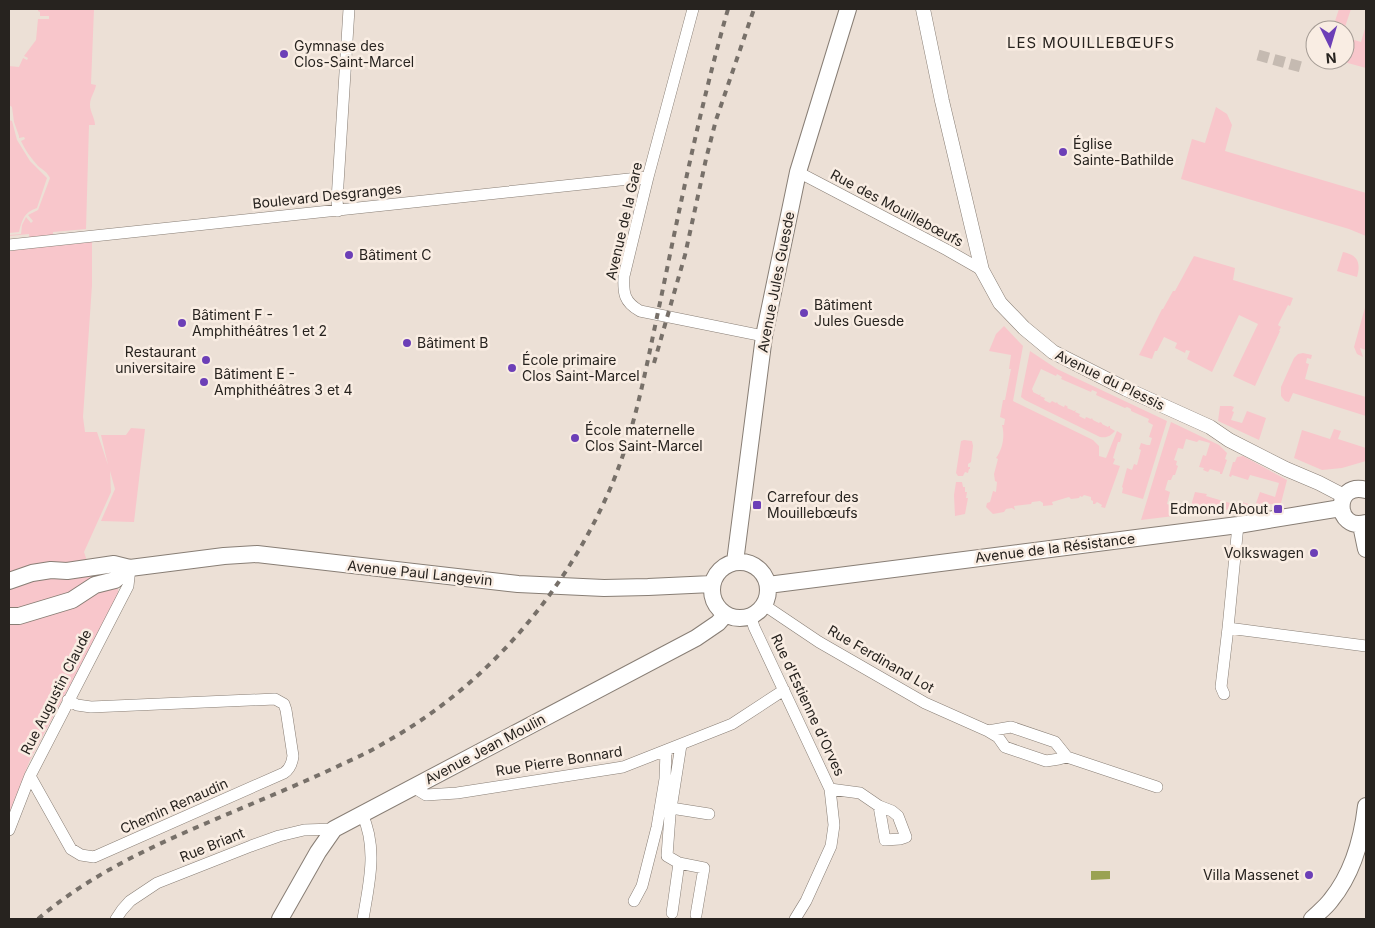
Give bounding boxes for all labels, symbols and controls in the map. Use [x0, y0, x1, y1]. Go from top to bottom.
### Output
north arrow [1305, 20, 1355, 70]
district label: LES MOUILLEBŒUFS [1007, 33, 1175, 52]
place label: Gymnase des Clos-Saint-Marcel [294, 37, 414, 70]
marker: Gymnase des Clos-Saint-Marcel [278, 48, 290, 60]
text: N [1325, 50, 1337, 67]
place label: Église Sainte-Bathilde [1073, 135, 1174, 168]
marker: Église Sainte-Bathilde [1057, 146, 1069, 158]
street label: Avenue de la Gare [602, 160, 645, 281]
street label: Rue des Mouillebœufs [828, 165, 967, 250]
street label: Boulevard Desgranges [251, 179, 402, 212]
street label: Avenue Jules Guesde [753, 210, 798, 354]
place label: Bâtiment C [359, 246, 431, 263]
marker: Bâtiment C [343, 249, 355, 261]
place label: Bâtiment Jules Guesde [814, 296, 904, 329]
place label: Bâtiment F - Amphithéâtres 1 et 2 [192, 306, 327, 339]
marker: Bâtiment Jules Guesde [798, 307, 810, 319]
marker: Bâtiment F - Amphithéâtres 1 et 2 [176, 317, 188, 329]
place label: Bâtiment B [417, 334, 488, 351]
marker: Bâtiment B [401, 337, 413, 349]
place label: Restaurant universitaire [115, 343, 196, 376]
street label: Avenue du Plessis [1053, 346, 1168, 413]
place label: École primaire Clos Saint-Marcel [522, 351, 640, 384]
marker: Restaurant universitaire [200, 354, 212, 366]
marker: École primaire Clos Saint-Marcel [506, 362, 518, 374]
place label: Bâtiment E - Amphithéâtres 3 et 4 [214, 365, 353, 398]
marker: Bâtiment E - Amphithéâtres 3 et 4 [198, 376, 210, 388]
place label: École maternelle Clos Saint-Marcel [585, 421, 703, 454]
marker: École maternelle Clos Saint-Marcel [569, 432, 581, 444]
place label: Carrefour des Mouillebœufs [767, 488, 859, 521]
marker: Carrefour des Mouillebœufs [751, 499, 763, 511]
place label: Edmond About [1170, 500, 1268, 517]
marker: Edmond About [1272, 503, 1284, 515]
street label: Avenue de la Résistance [974, 529, 1136, 566]
place label: Volkswagen [1224, 544, 1304, 561]
marker: Volkswagen [1308, 547, 1320, 559]
street label: Avenue Paul Langevin [347, 556, 493, 589]
street label: Rue Ferdinand Lot [825, 621, 938, 696]
street label: Rue Augustin Claude [17, 626, 95, 757]
street label: Rue d'Estienne d'Orves [768, 631, 849, 779]
street label: Avenue Jean Moulin [422, 710, 548, 787]
street label: Rue Pierre Bonnard [494, 742, 624, 779]
street label: Chemin Renaudin [117, 774, 230, 837]
street label: Rue Briant [177, 824, 247, 865]
place label: Villa Massenet [1203, 866, 1299, 883]
marker: Villa Massenet [1303, 869, 1315, 881]

